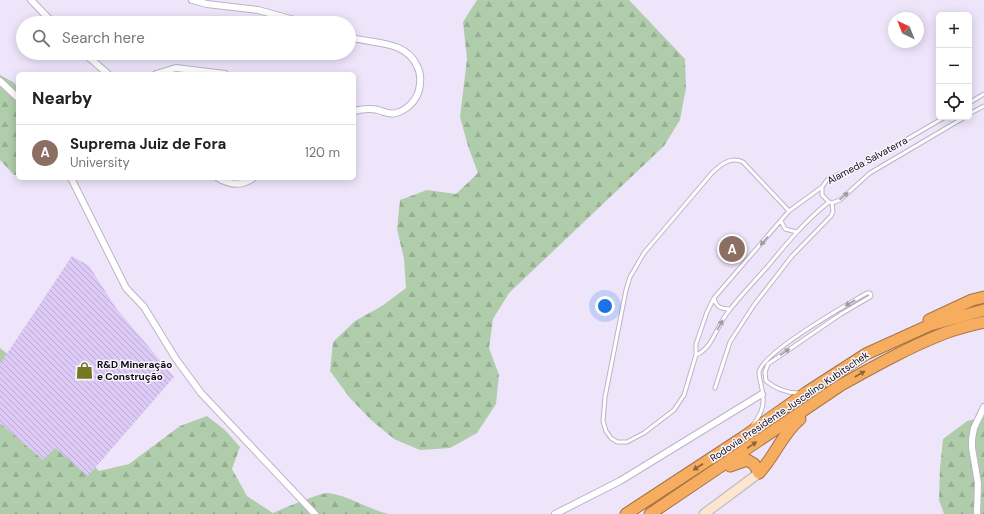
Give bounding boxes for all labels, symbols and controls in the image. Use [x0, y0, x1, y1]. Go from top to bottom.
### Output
north arrow [888, 12, 924, 48]
map controls [936, 12, 972, 120]
button: + [936, 12, 972, 48]
search box [16, 16, 356, 60]
icon: search [30, 27, 52, 49]
text: Search here [62, 28, 145, 48]
button: − [936, 48, 972, 84]
button: locate [936, 84, 972, 120]
text: Nearby [32, 87, 92, 109]
text: Suprema Juiz de Fora [70, 134, 226, 154]
street label: Alameda Salvaterra [825, 134, 910, 187]
text: A [40, 144, 50, 161]
text: 120 m [305, 144, 340, 161]
text: University [70, 154, 130, 171]
one-way arrow [839, 191, 849, 200]
pin: A [719, 234, 745, 264]
one-way arrow [759, 236, 768, 246]
your location [595, 296, 615, 316]
one-way arrow [844, 299, 856, 306]
one-way arrow [716, 319, 723, 331]
street label: Rodovia Presidente Juscelino Kubitschek [707, 348, 871, 465]
one-way arrow [779, 348, 790, 356]
place label: R&D Mineração e Construção [97, 358, 172, 383]
shop icon: R&D Mineração e Construção [74, 360, 94, 380]
one-way arrow [855, 370, 866, 377]
one-way arrow [747, 441, 757, 449]
one-way arrow [692, 463, 703, 471]

